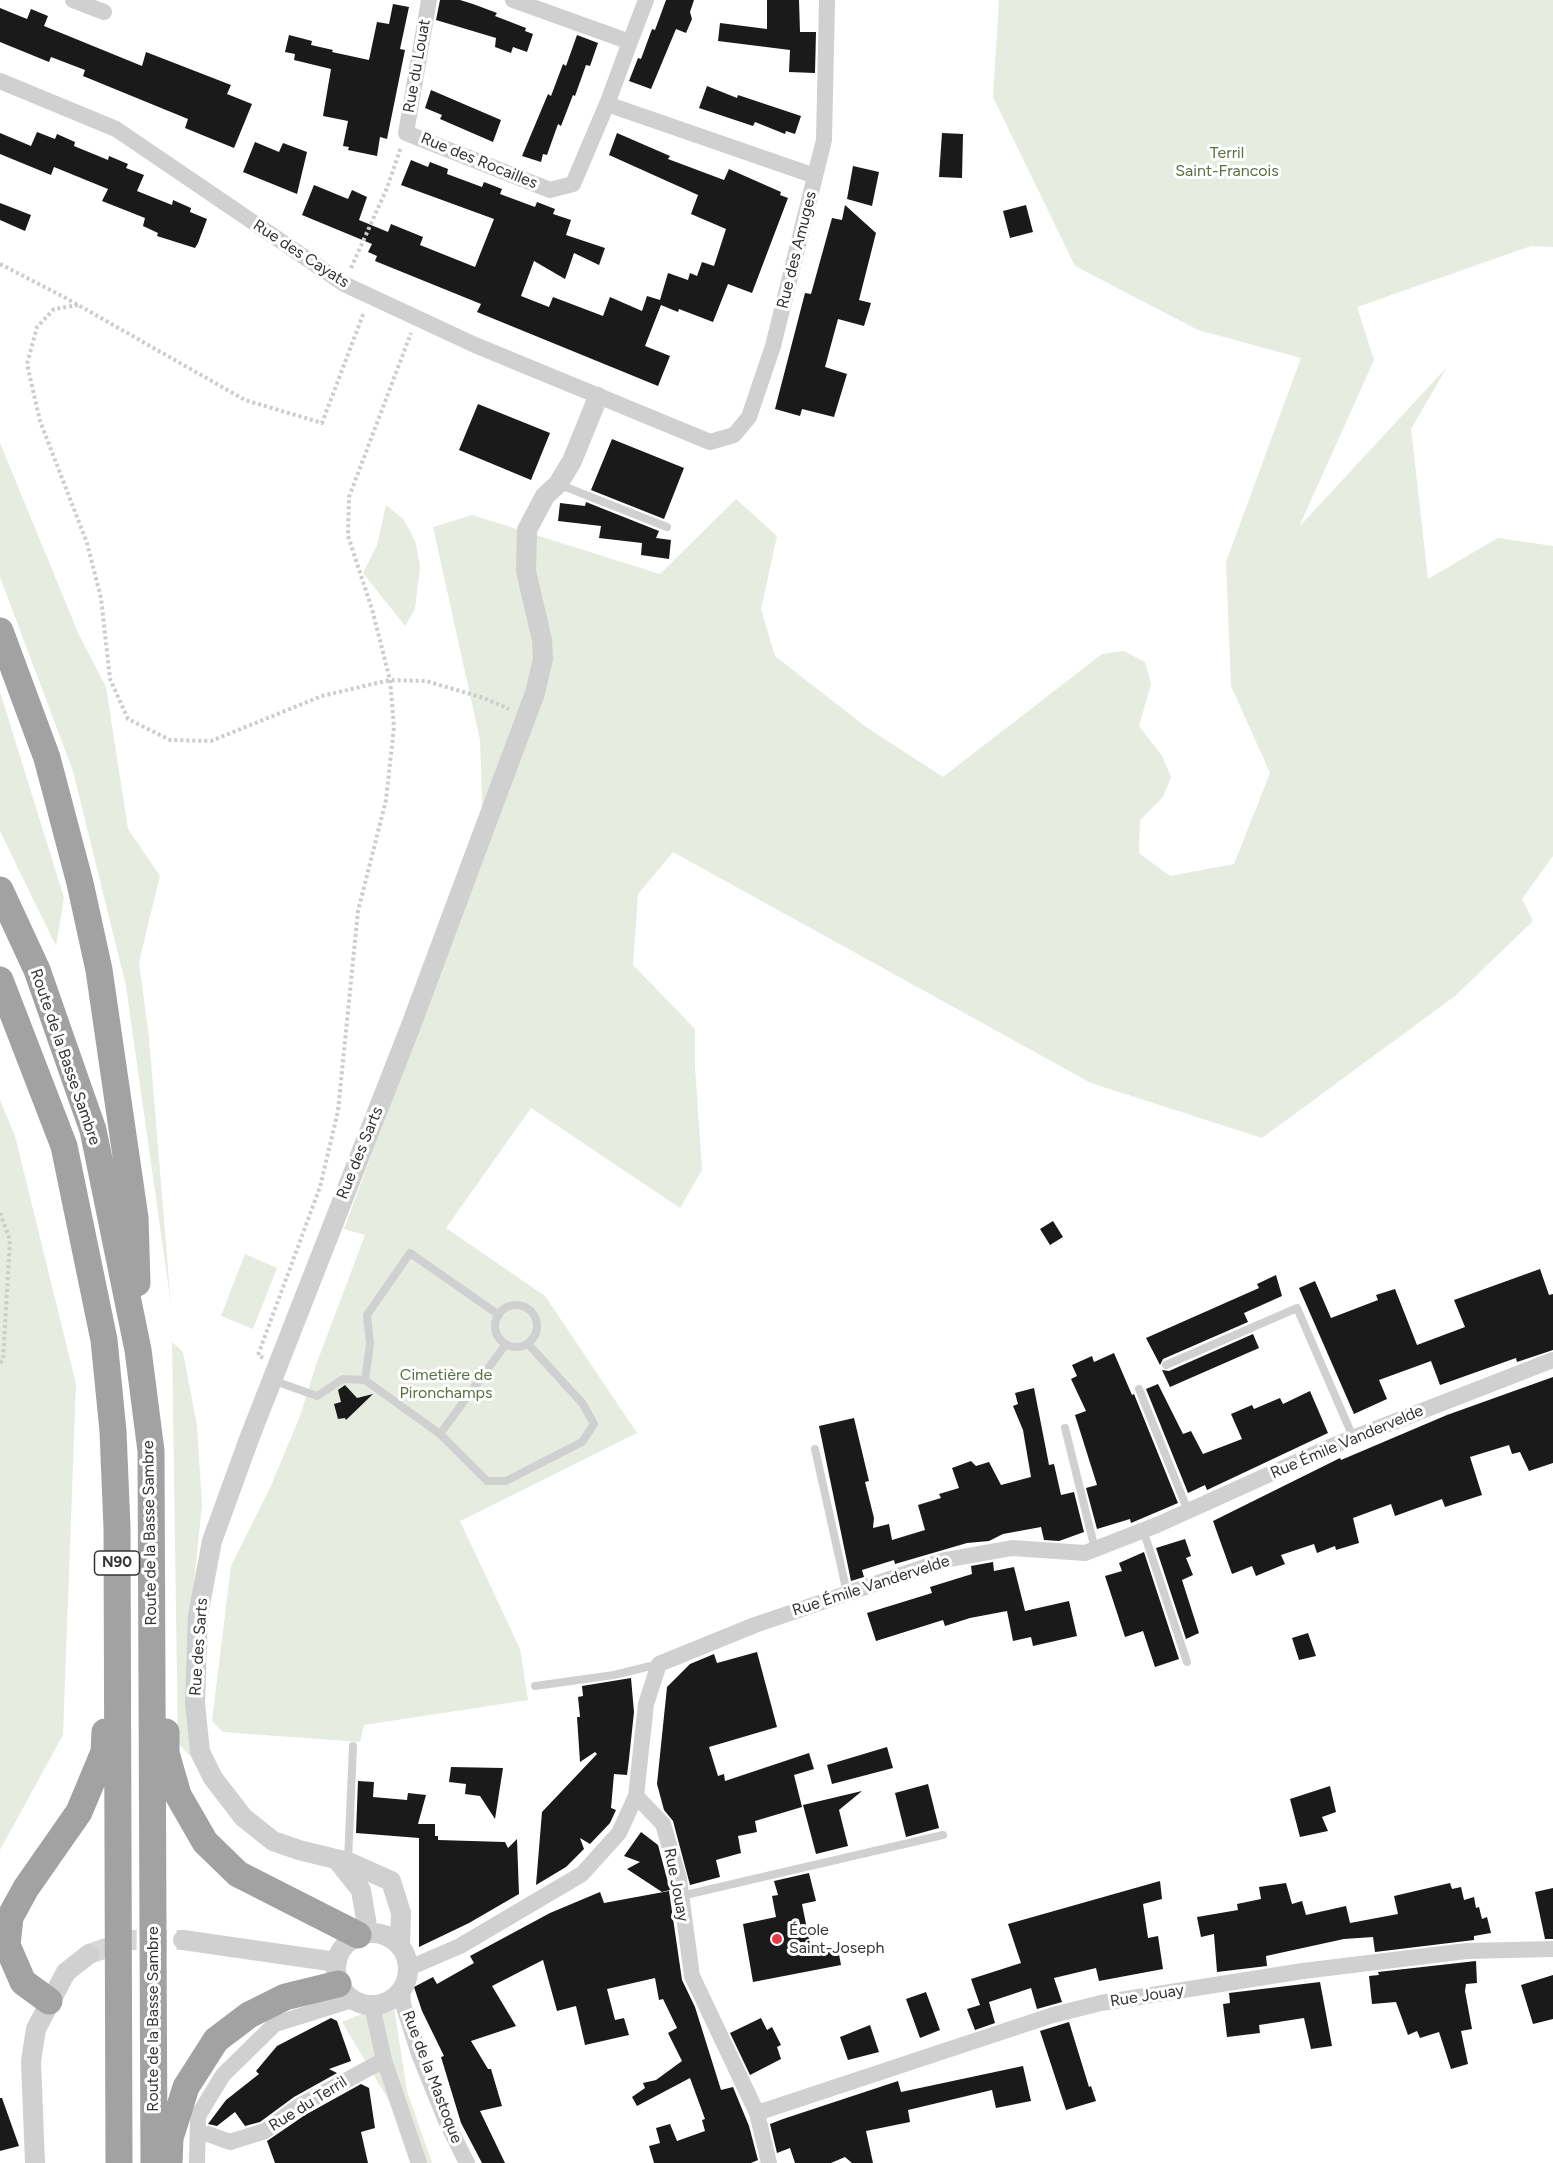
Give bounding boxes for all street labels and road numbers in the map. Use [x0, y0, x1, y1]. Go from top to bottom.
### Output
street label: Rue du Louat [399, 18, 435, 114]
street label: Rue des Rocailles [418, 129, 540, 193]
street label: Rue des Amuges [773, 189, 821, 311]
street label: Rue des Cayats [249, 216, 353, 292]
street label: Route de la Basse Sambre [26, 966, 104, 1148]
street label: Rue des Sarts [333, 1104, 387, 1202]
street label: Rue Émile Vandervelde [1268, 1401, 1426, 1483]
street label: Route de la Basse Sambre [139, 1440, 161, 1626]
road number: N90 [94, 1551, 140, 1575]
street label: Rue Émile Vandervelde [790, 1551, 952, 1621]
street label: Rue des Sarts [186, 1597, 212, 1697]
street label: Rue Jouay [659, 1847, 693, 1923]
street label: Route de la Basse Sambre [143, 1926, 163, 2112]
street label: Rue Jouay [1109, 1981, 1185, 2011]
street label: Rue de la Mastoque [398, 2008, 466, 2146]
street label: Rue du Terril [265, 2072, 351, 2136]

